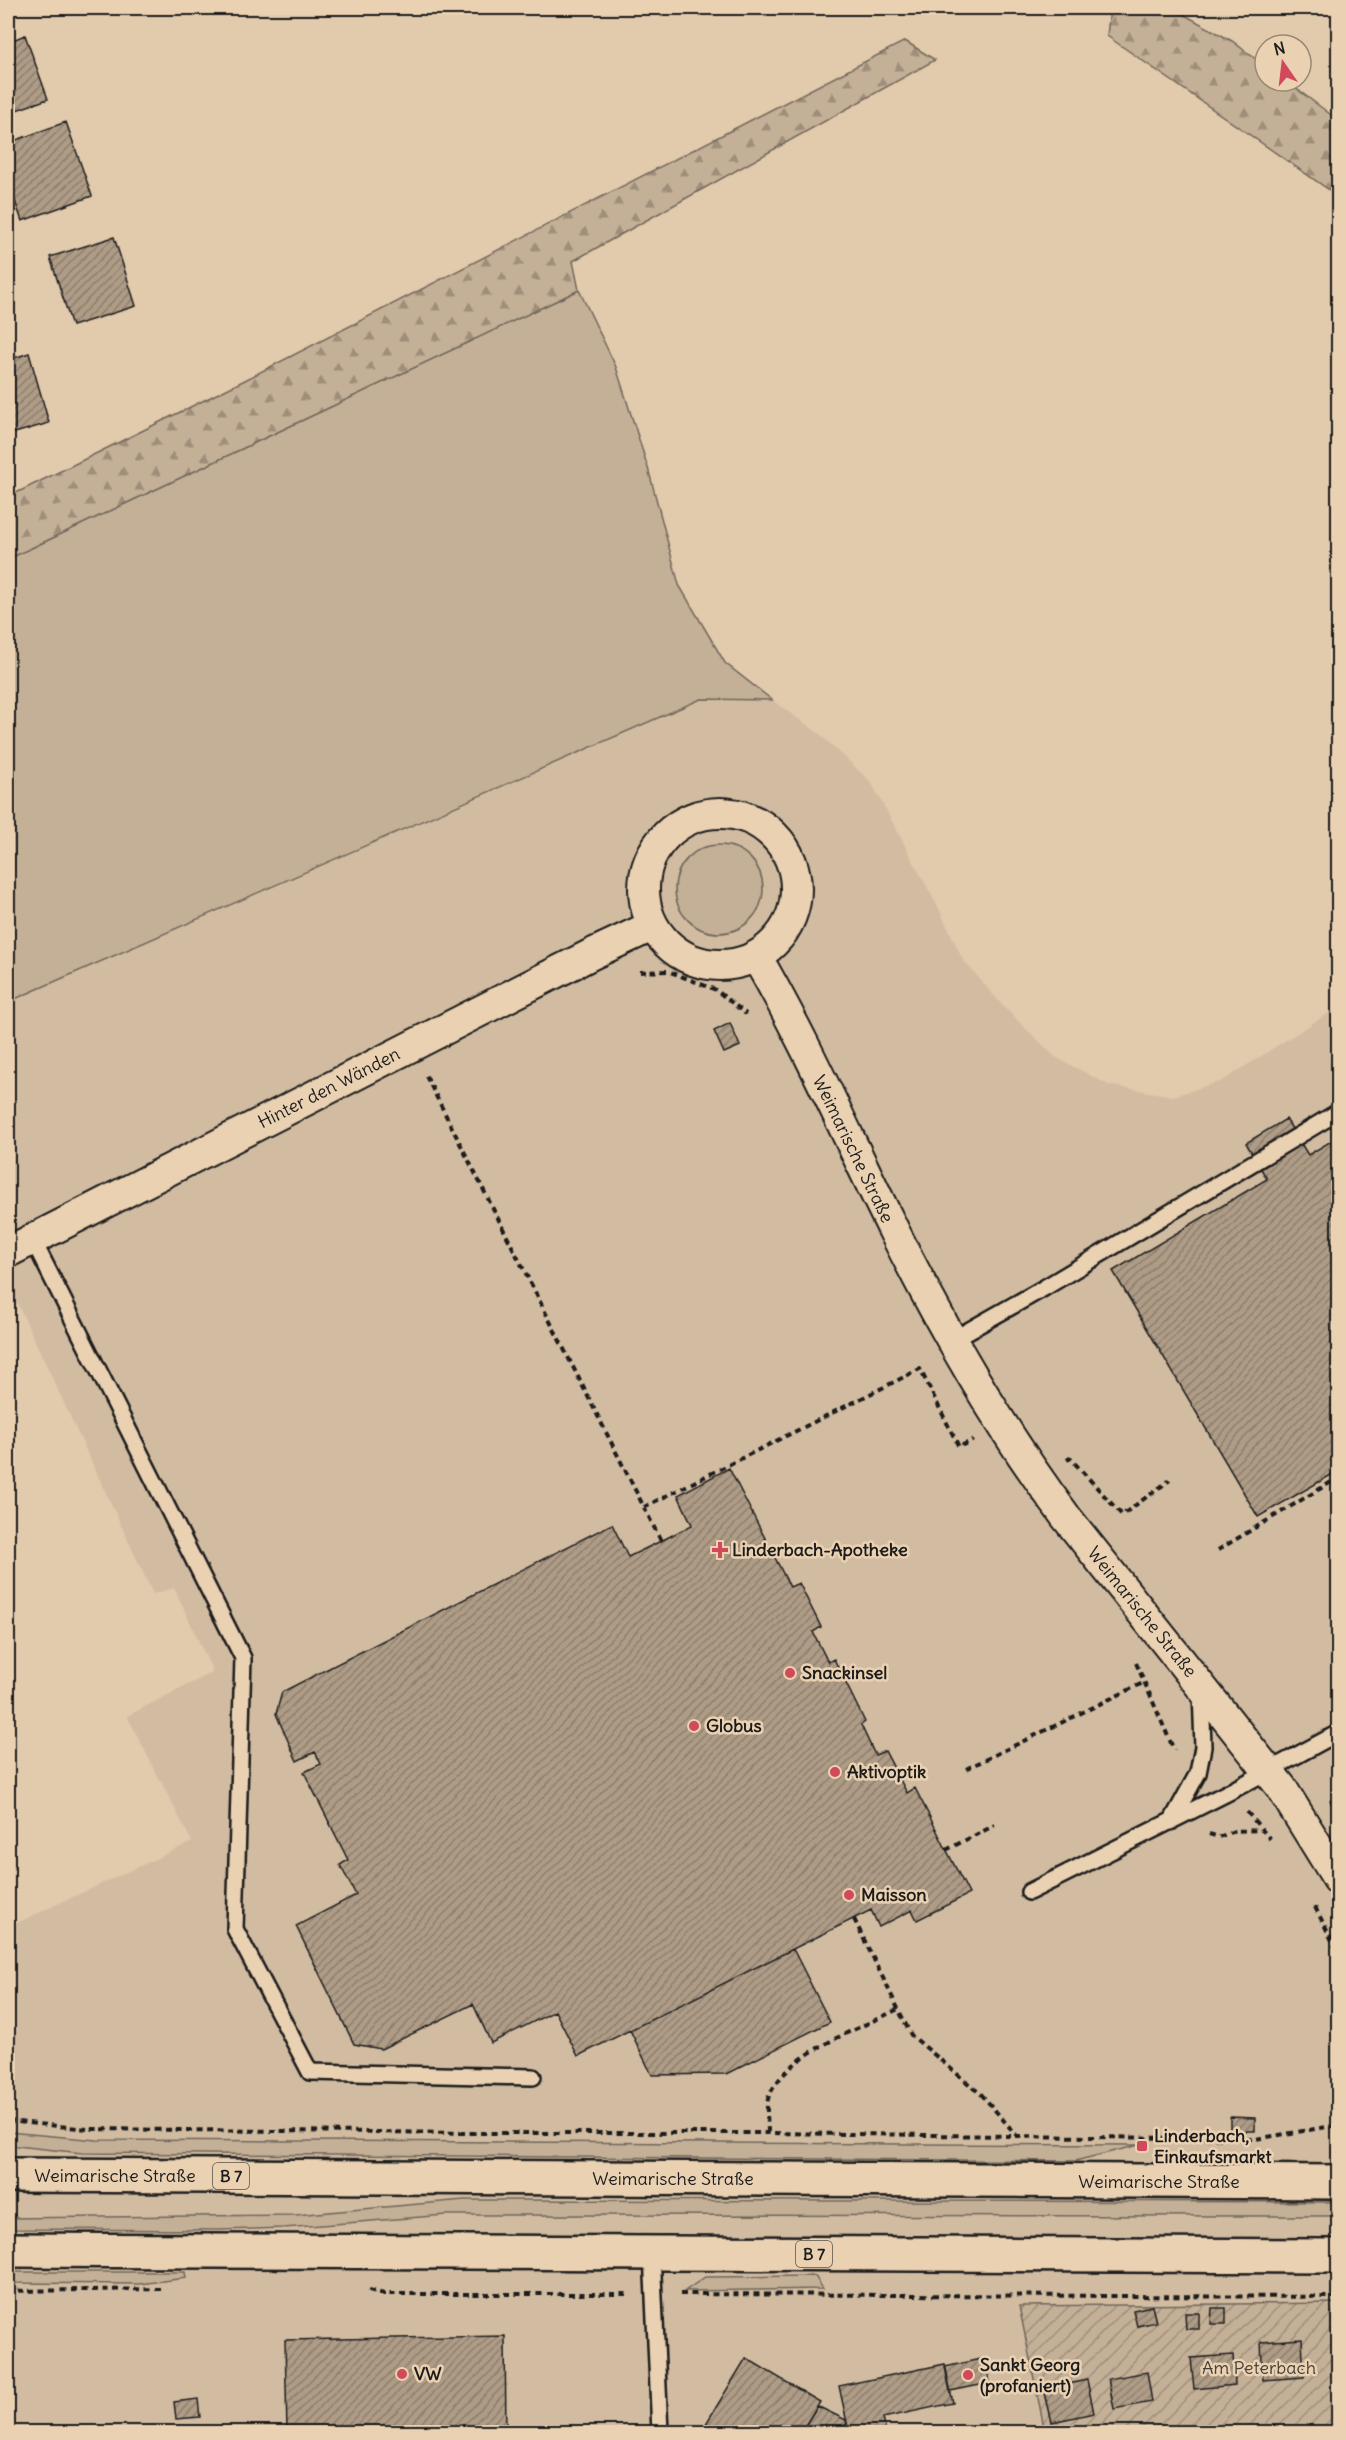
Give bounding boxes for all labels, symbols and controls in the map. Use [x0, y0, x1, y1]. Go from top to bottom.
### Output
north arrow [1253, 33, 1313, 93]
text: N [1272, 37, 1287, 59]
street label: Hinter den Wänden [254, 1042, 404, 1133]
street label: Weimarische Straße [808, 1071, 899, 1226]
place label: Linderbach-Apotheke [732, 1538, 908, 1561]
street label: Weimarische Straße [1083, 1542, 1202, 1682]
marker: Linderbach-Apotheke [713, 1543, 727, 1557]
place label: Snackinsel [802, 1661, 887, 1684]
marker: Snackinsel [783, 1666, 797, 1680]
place label: Globus [706, 1714, 762, 1737]
marker: Globus [687, 1719, 701, 1733]
place label: Aktivoptik [847, 1760, 926, 1783]
marker: Aktivoptik [828, 1765, 842, 1779]
place label: Maisson [861, 1883, 927, 1906]
marker: Maisson [842, 1888, 856, 1902]
place label: Linderbach, Einkaufsmarkt [1154, 2124, 1272, 2168]
marker: Linderbach, Einkaufsmarkt [1135, 2139, 1149, 2153]
road number: B 7 [213, 2163, 249, 2189]
street label: Weimarische Straße [34, 2164, 196, 2187]
street label: Weimarische Straße [592, 2167, 754, 2190]
street label: Weimarische Straße [1078, 2170, 1240, 2193]
road number: B 7 [796, 2241, 832, 2267]
place label: Sankt Georg (profaniert) [980, 2353, 1080, 2397]
park label: Am Peterbach [1202, 2356, 1316, 2379]
place label: VW [414, 2362, 442, 2385]
marker: VW [395, 2367, 409, 2381]
marker: Sankt Georg (profaniert) [961, 2368, 975, 2382]

